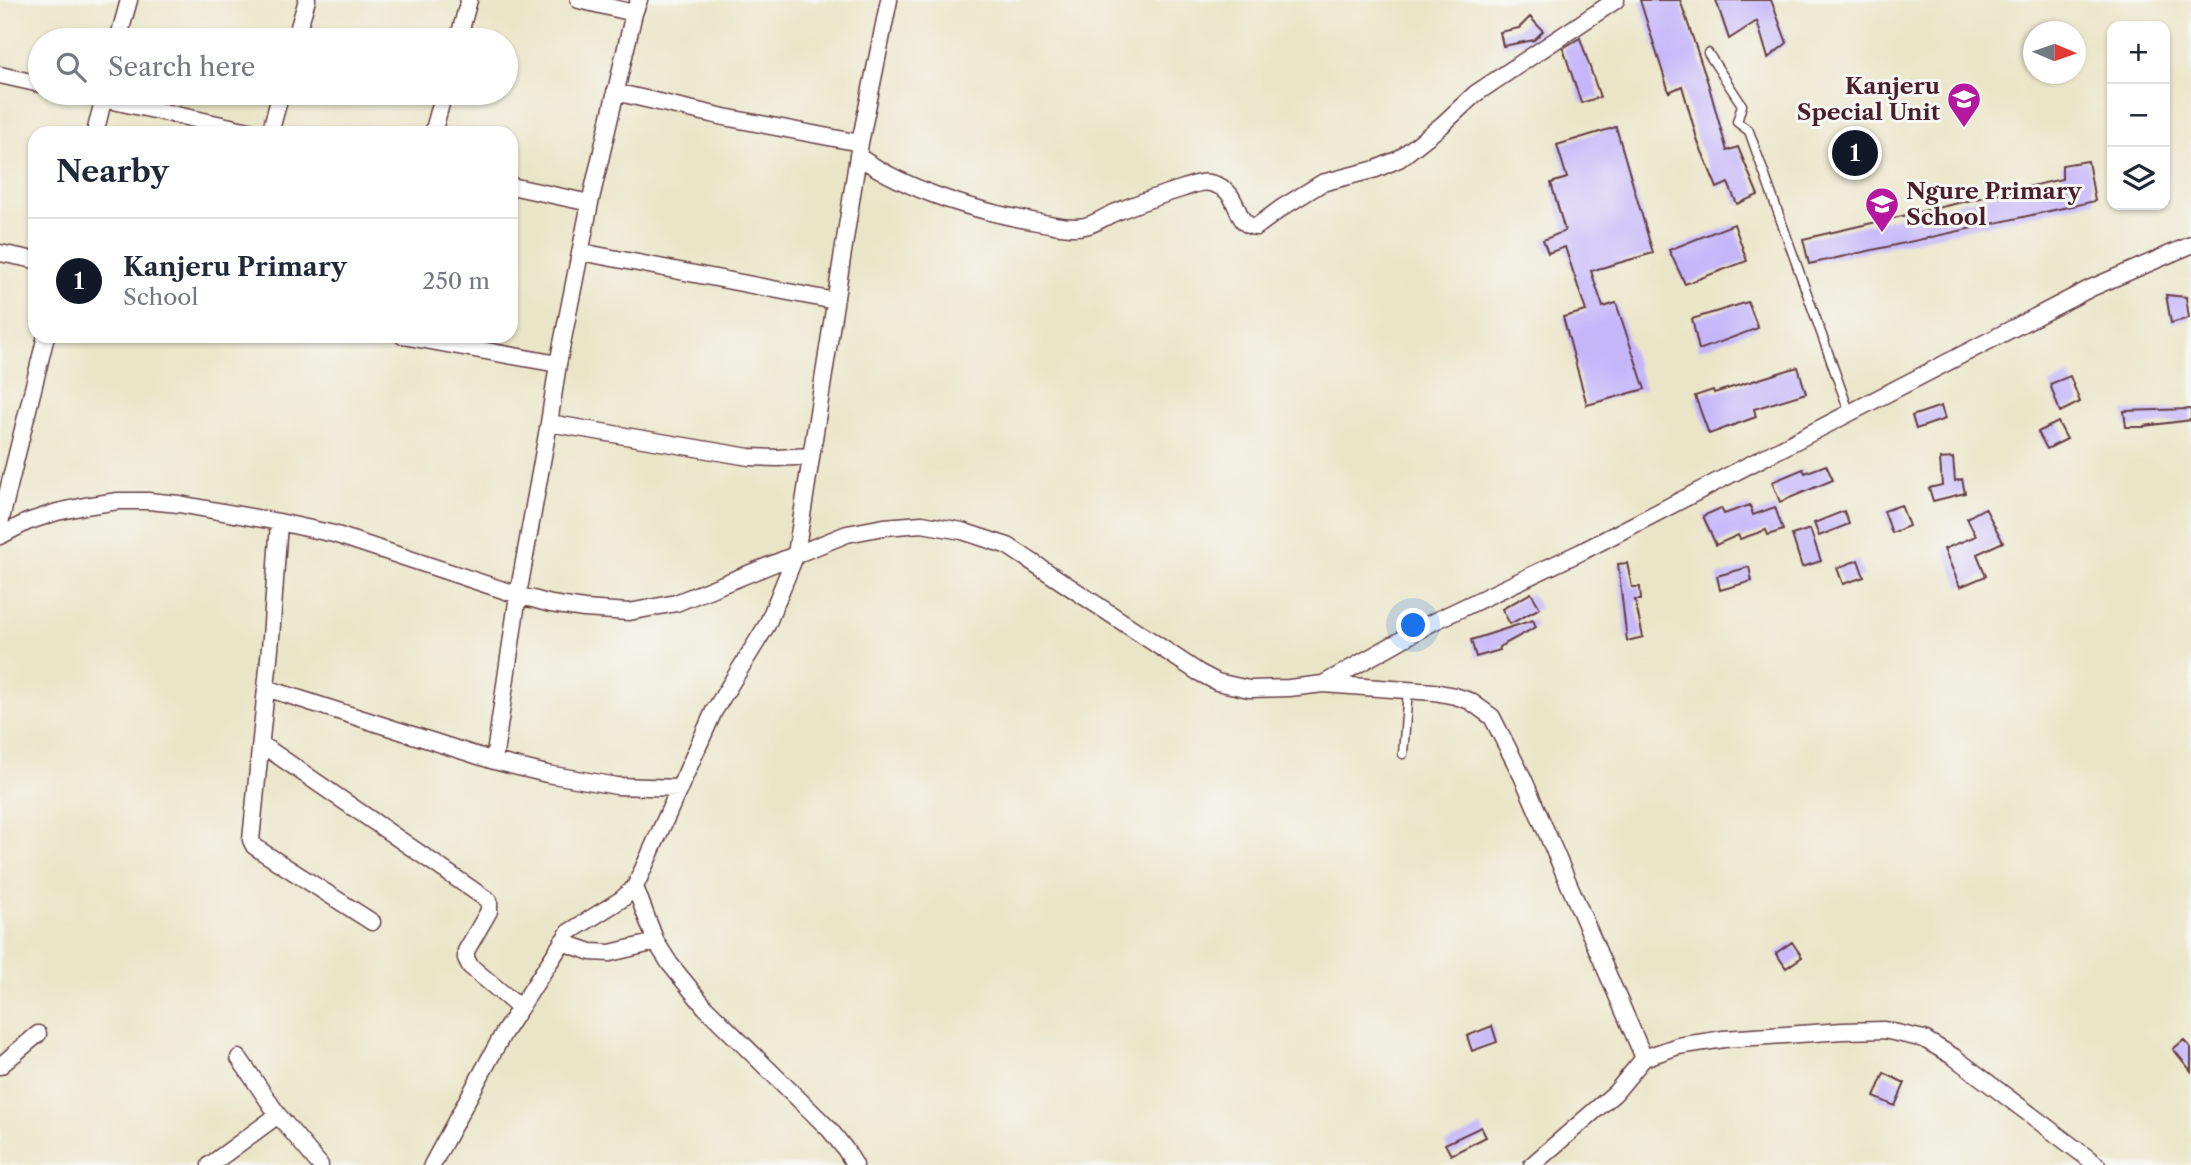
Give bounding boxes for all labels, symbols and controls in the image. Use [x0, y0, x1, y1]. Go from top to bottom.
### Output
north arrow [2023, 21, 2086, 84]
map controls [2107, 21, 2170, 210]
button: + [2107, 21, 2170, 84]
search box [28, 28, 518, 105]
icon: search [52, 48, 90, 86]
text: Search here [108, 51, 255, 83]
place label: Kanjeru Special Unit [1797, 72, 1941, 126]
school or university icon: Kanjeru Special Unit [1945, 80, 1983, 129]
button: − [2107, 84, 2170, 147]
pin: 1 [1832, 127, 1878, 179]
button: layers [2107, 147, 2170, 210]
text: Nearby [56, 153, 169, 190]
place label: Ngure Primary School [1906, 177, 2082, 231]
school or university icon: Ngure Primary School [1863, 185, 1901, 234]
text: Kanjeru Primary [123, 251, 347, 283]
text: 1 [74, 267, 84, 295]
text: 250 m [422, 267, 490, 295]
text: School [123, 283, 198, 311]
your location [1396, 608, 1430, 642]

